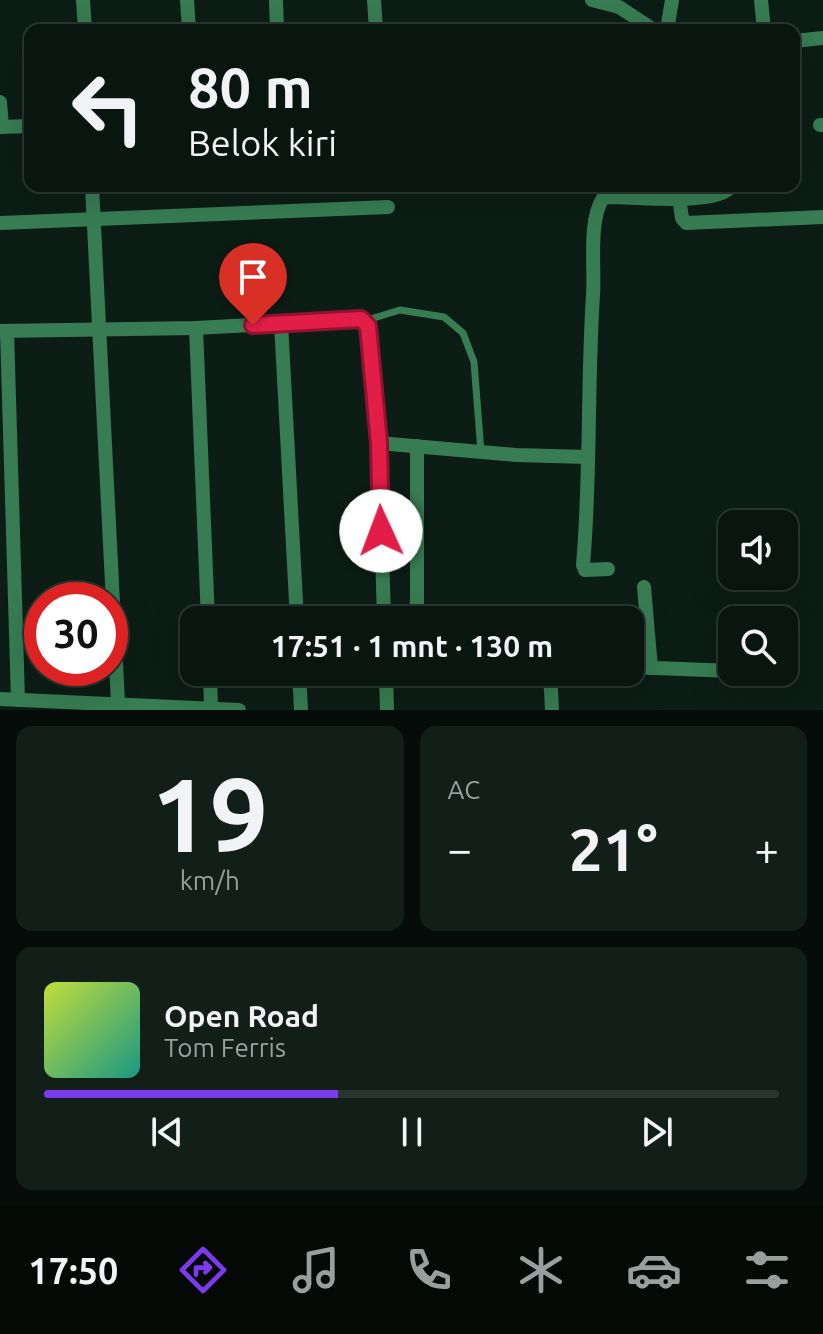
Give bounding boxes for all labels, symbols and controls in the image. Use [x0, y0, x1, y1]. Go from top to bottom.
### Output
icon: left [56, 56, 160, 160]
text: 80 m [188, 56, 313, 119]
text: Belok kiri [188, 122, 337, 163]
pin [219, 243, 287, 325]
icon: arrive [231, 255, 275, 299]
position arrow [339, 489, 423, 573]
map controls [718, 510, 798, 686]
button: sound [718, 510, 798, 590]
speed limit sign: 30 [24, 582, 128, 686]
button: search [718, 606, 798, 686]
text: 17:51 · 1 mnt · 130 m [271, 629, 553, 663]
text: 19 [151, 755, 268, 872]
text: AC [448, 775, 480, 804]
text: 21° [569, 815, 658, 882]
text: − [448, 824, 472, 873]
text: + [754, 824, 779, 873]
text: km/h [180, 866, 240, 895]
text: Open Road [164, 999, 319, 1033]
text: Tom Ferris [164, 1033, 286, 1062]
icon: previous [145, 1110, 189, 1154]
icon: pause [390, 1110, 434, 1154]
icon: next [635, 1110, 679, 1154]
icon: directions [175, 1242, 231, 1298]
icon: music [288, 1242, 344, 1298]
icon: phone [401, 1242, 457, 1298]
icon: climate [513, 1242, 569, 1298]
icon: car [626, 1242, 682, 1298]
icon: filters [739, 1242, 795, 1298]
text: 17:50 [28, 1250, 118, 1291]

